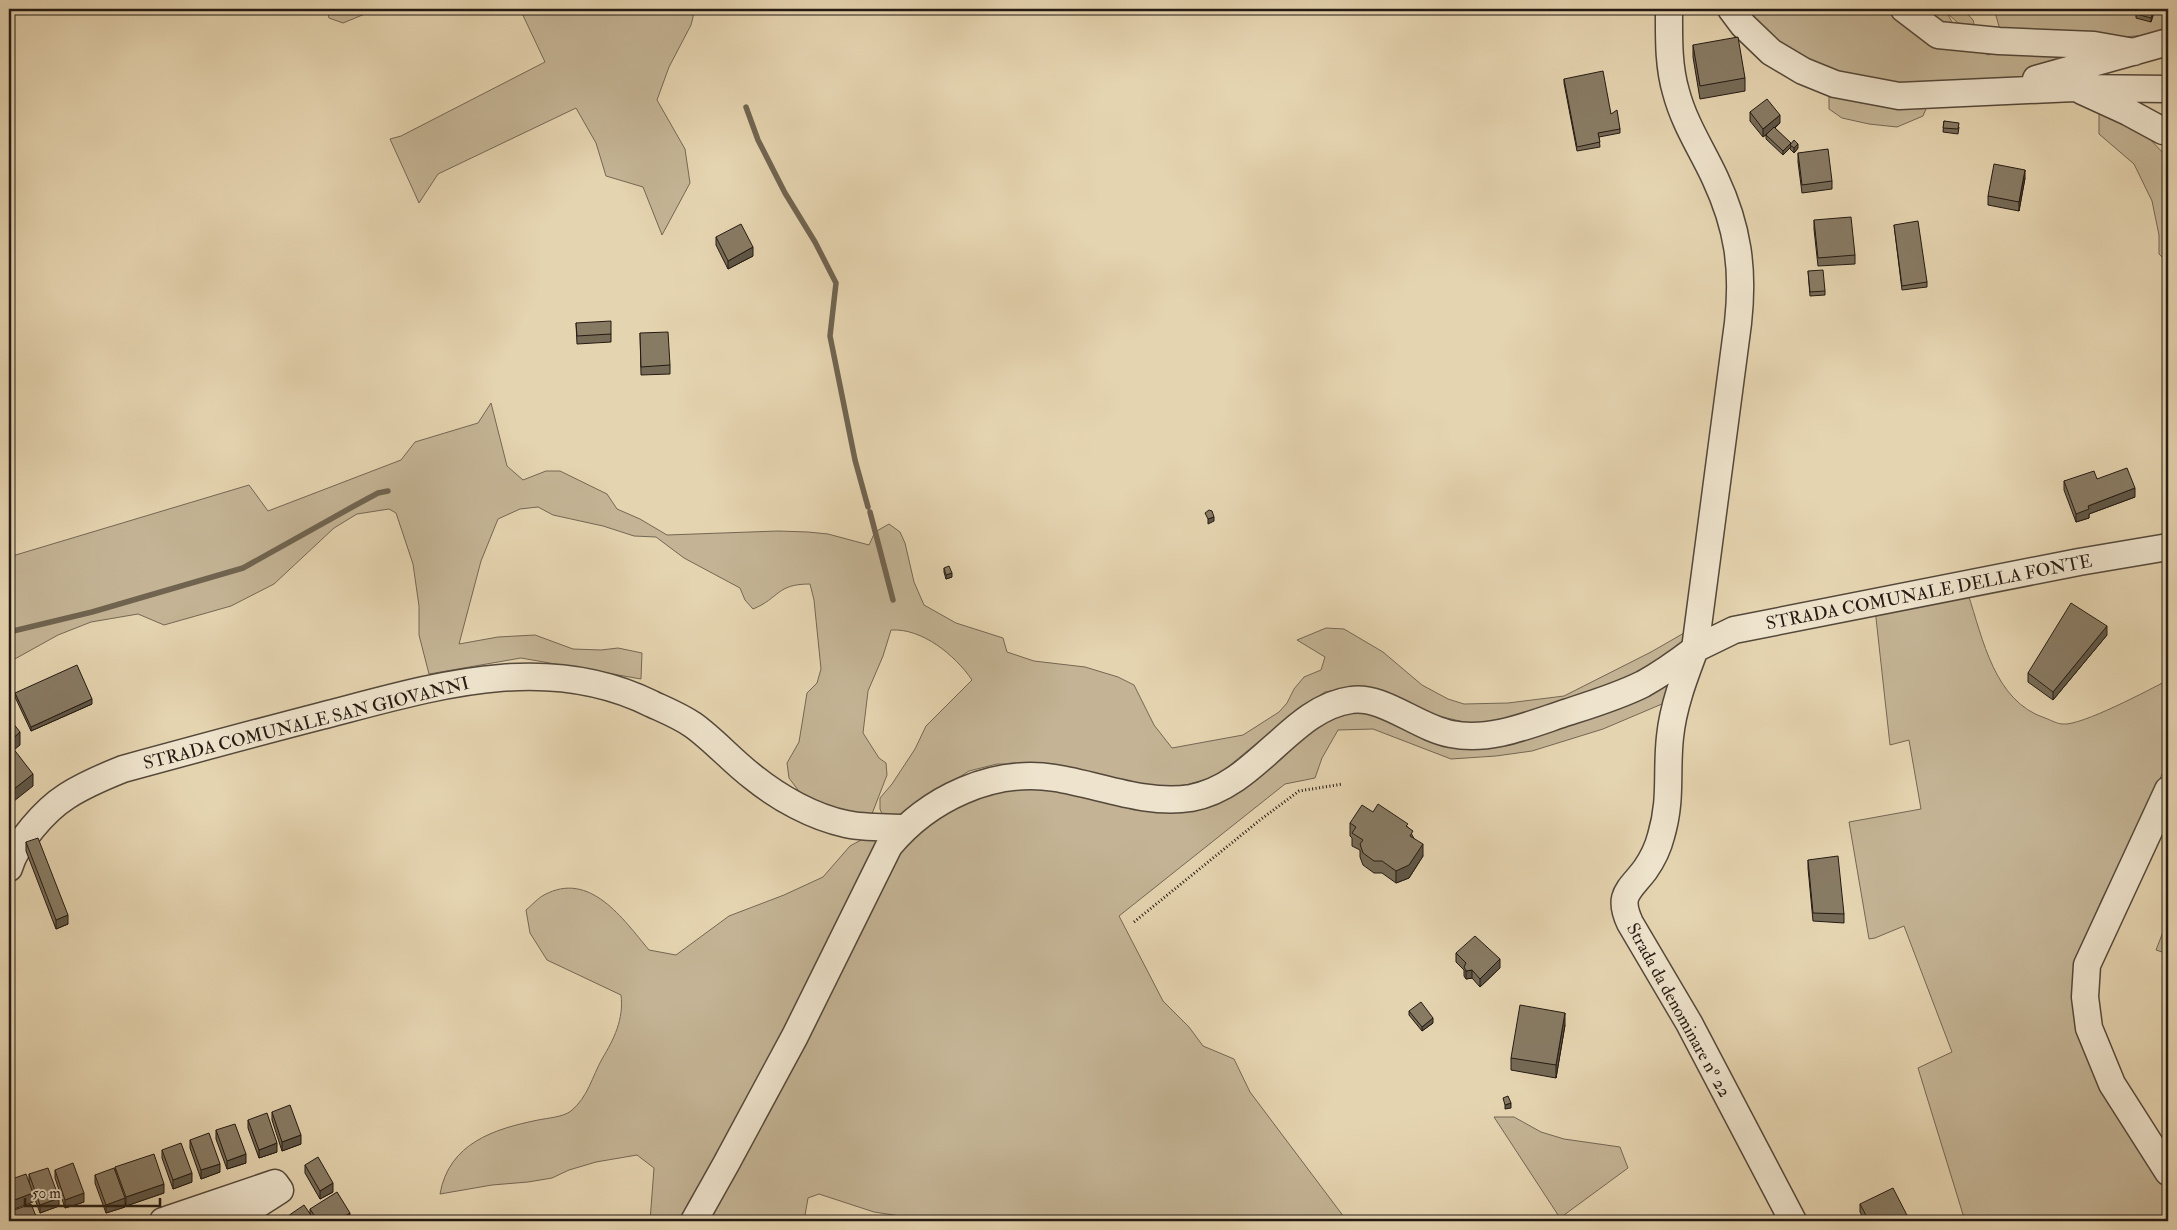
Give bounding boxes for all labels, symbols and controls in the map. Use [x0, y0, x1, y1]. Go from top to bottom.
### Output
street label: STRADA COMUNALE DELLA FONTE [1764, 550, 2094, 635]
street label: STRADA COMUNALE SAN GIOVANNI [141, 672, 471, 775]
street label: Strada da denominare nº 22 [1621, 919, 1736, 1101]
scale bar [25, 1175, 160, 1207]
text: 50 m [32, 1184, 61, 1203]

